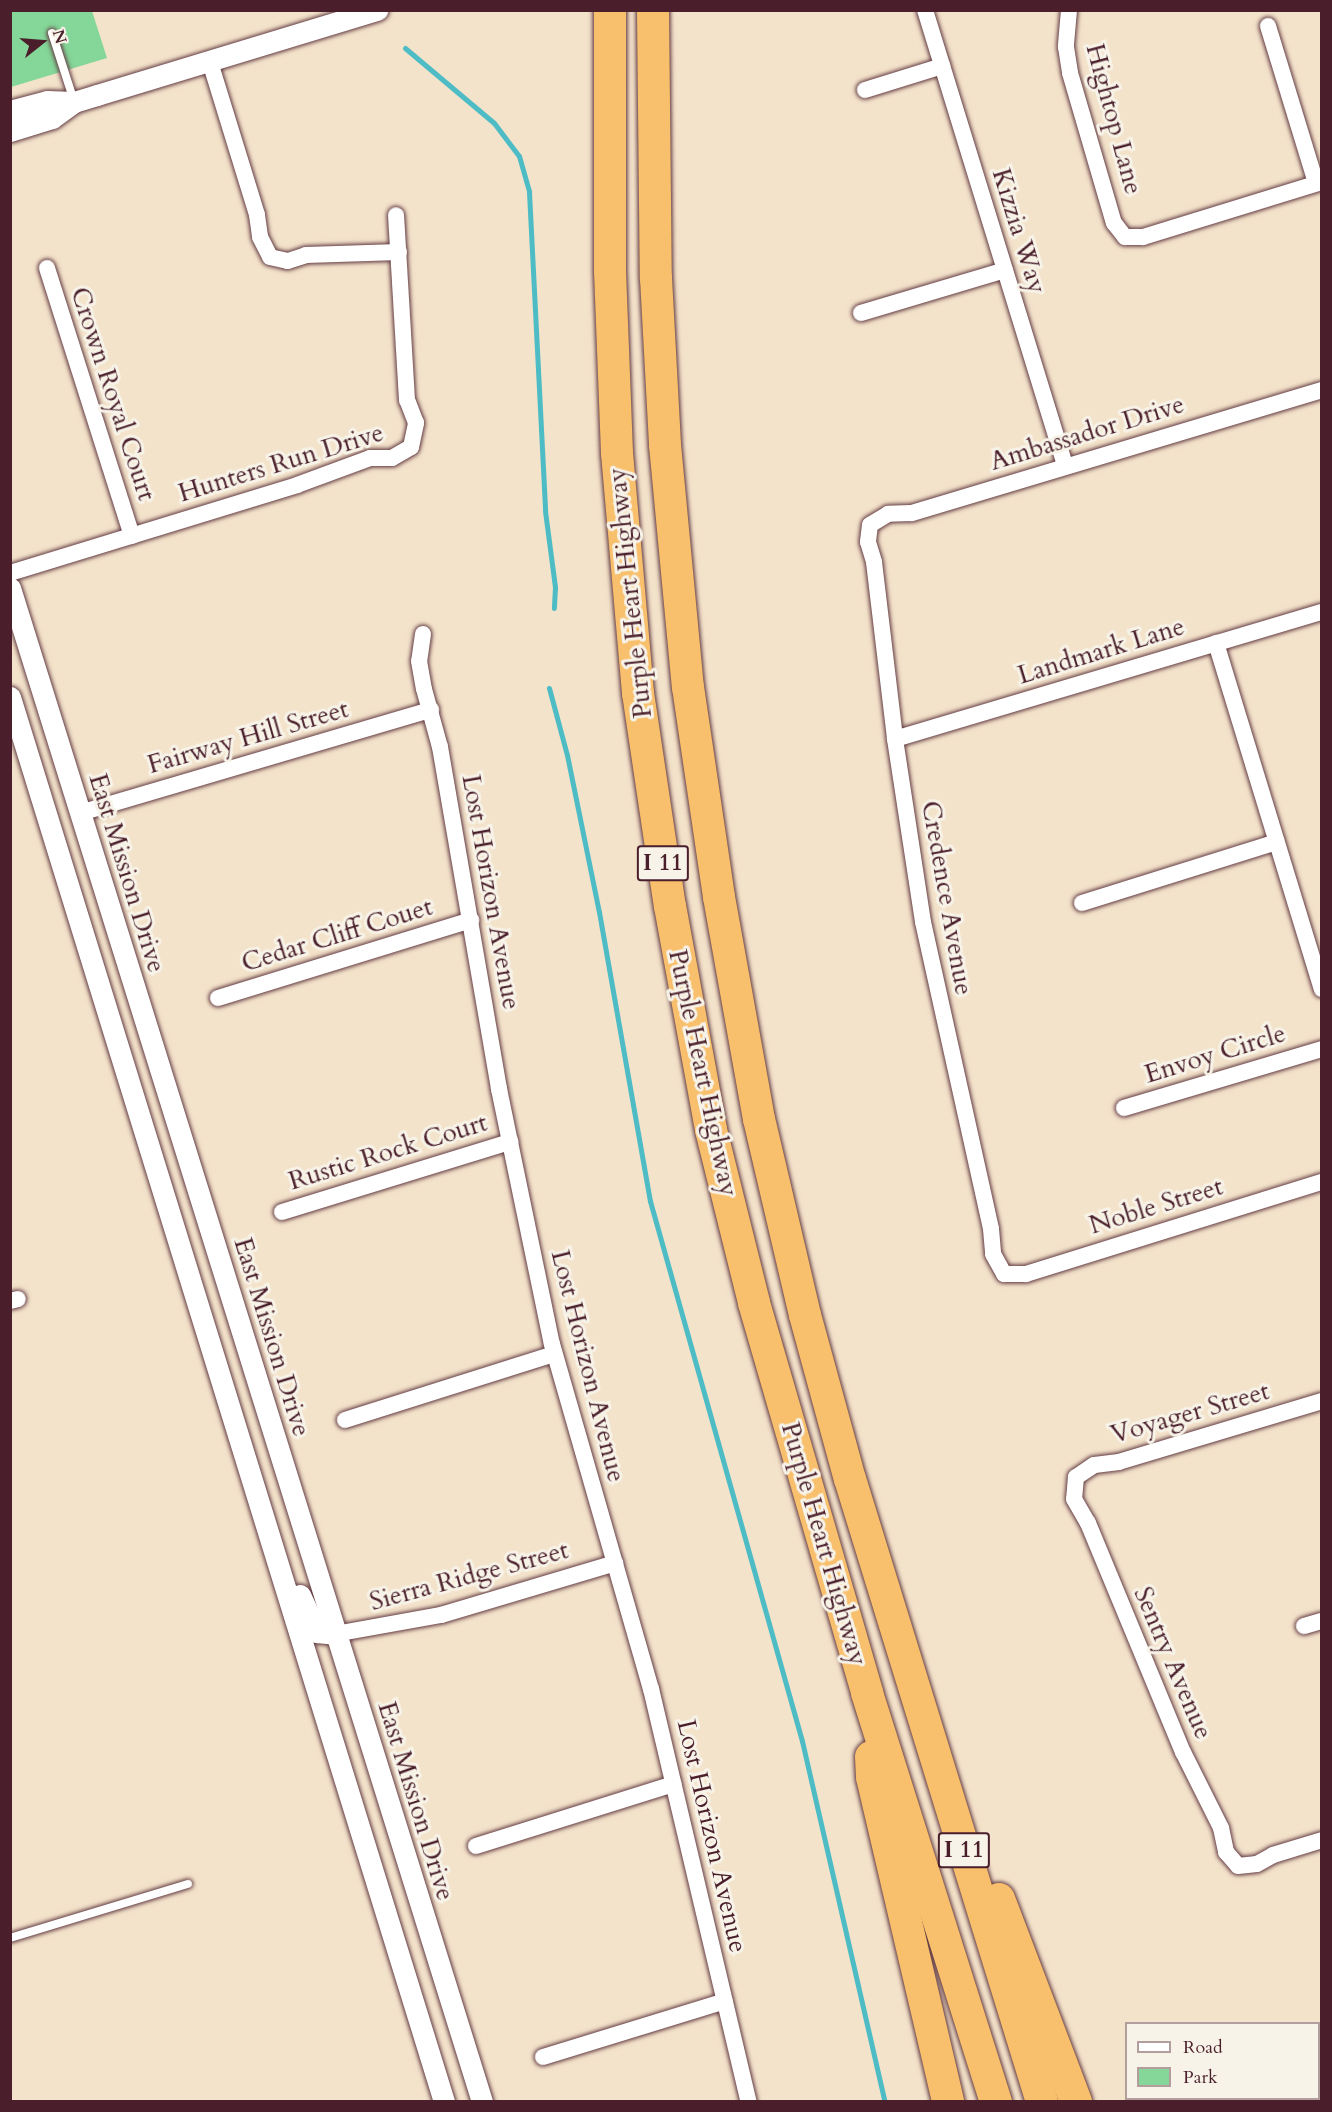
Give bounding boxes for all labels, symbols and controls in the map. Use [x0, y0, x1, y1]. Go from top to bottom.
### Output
north arrow [12, 12, 72, 72]
text: N [47, 27, 72, 47]
street label: Hightop Lane [1079, 40, 1149, 198]
street label: Kizzia Way [985, 165, 1053, 297]
street label: Crown Royal Court [64, 283, 162, 505]
street label: Ambassador Drive [986, 389, 1188, 477]
street label: Hunters Run Drive [175, 417, 387, 509]
street label: Purple Heart Highway [601, 466, 659, 720]
street label: Landmark Lane [1014, 611, 1188, 691]
street label: Fairway Hill Street [144, 693, 352, 781]
street label: East Mission Drive [82, 770, 172, 976]
street label: Lost Horizon Avenue [455, 772, 527, 1012]
street label: Credence Avenue [915, 799, 979, 997]
road number: I 11 [636, 842, 690, 884]
street label: Cedar Cliff Couet [238, 891, 436, 979]
street label: Purple Heart Highway [662, 947, 744, 1199]
street label: Envoy Circle [1141, 1018, 1289, 1090]
street label: Rustic Rock Court [285, 1107, 491, 1197]
street label: Noble Street [1085, 1171, 1227, 1241]
street label: East Mission Drive [227, 1234, 317, 1440]
street label: Lost Horizon Avenue [544, 1247, 632, 1485]
street label: Voyager Street [1107, 1375, 1273, 1451]
street label: Purple Heart Highway [774, 1419, 874, 1669]
street label: Sierra Ridge Street [366, 1534, 572, 1618]
street label: Sentry Avenue [1127, 1582, 1219, 1744]
street label: East Mission Drive [371, 1698, 461, 1904]
street label: Lost Horizon Avenue [670, 1717, 754, 1955]
road number: I 11 [937, 1829, 991, 1871]
legend [1125, 2022, 1320, 2100]
text: Road [1183, 2035, 1223, 2060]
text: Park [1183, 2065, 1218, 2090]

